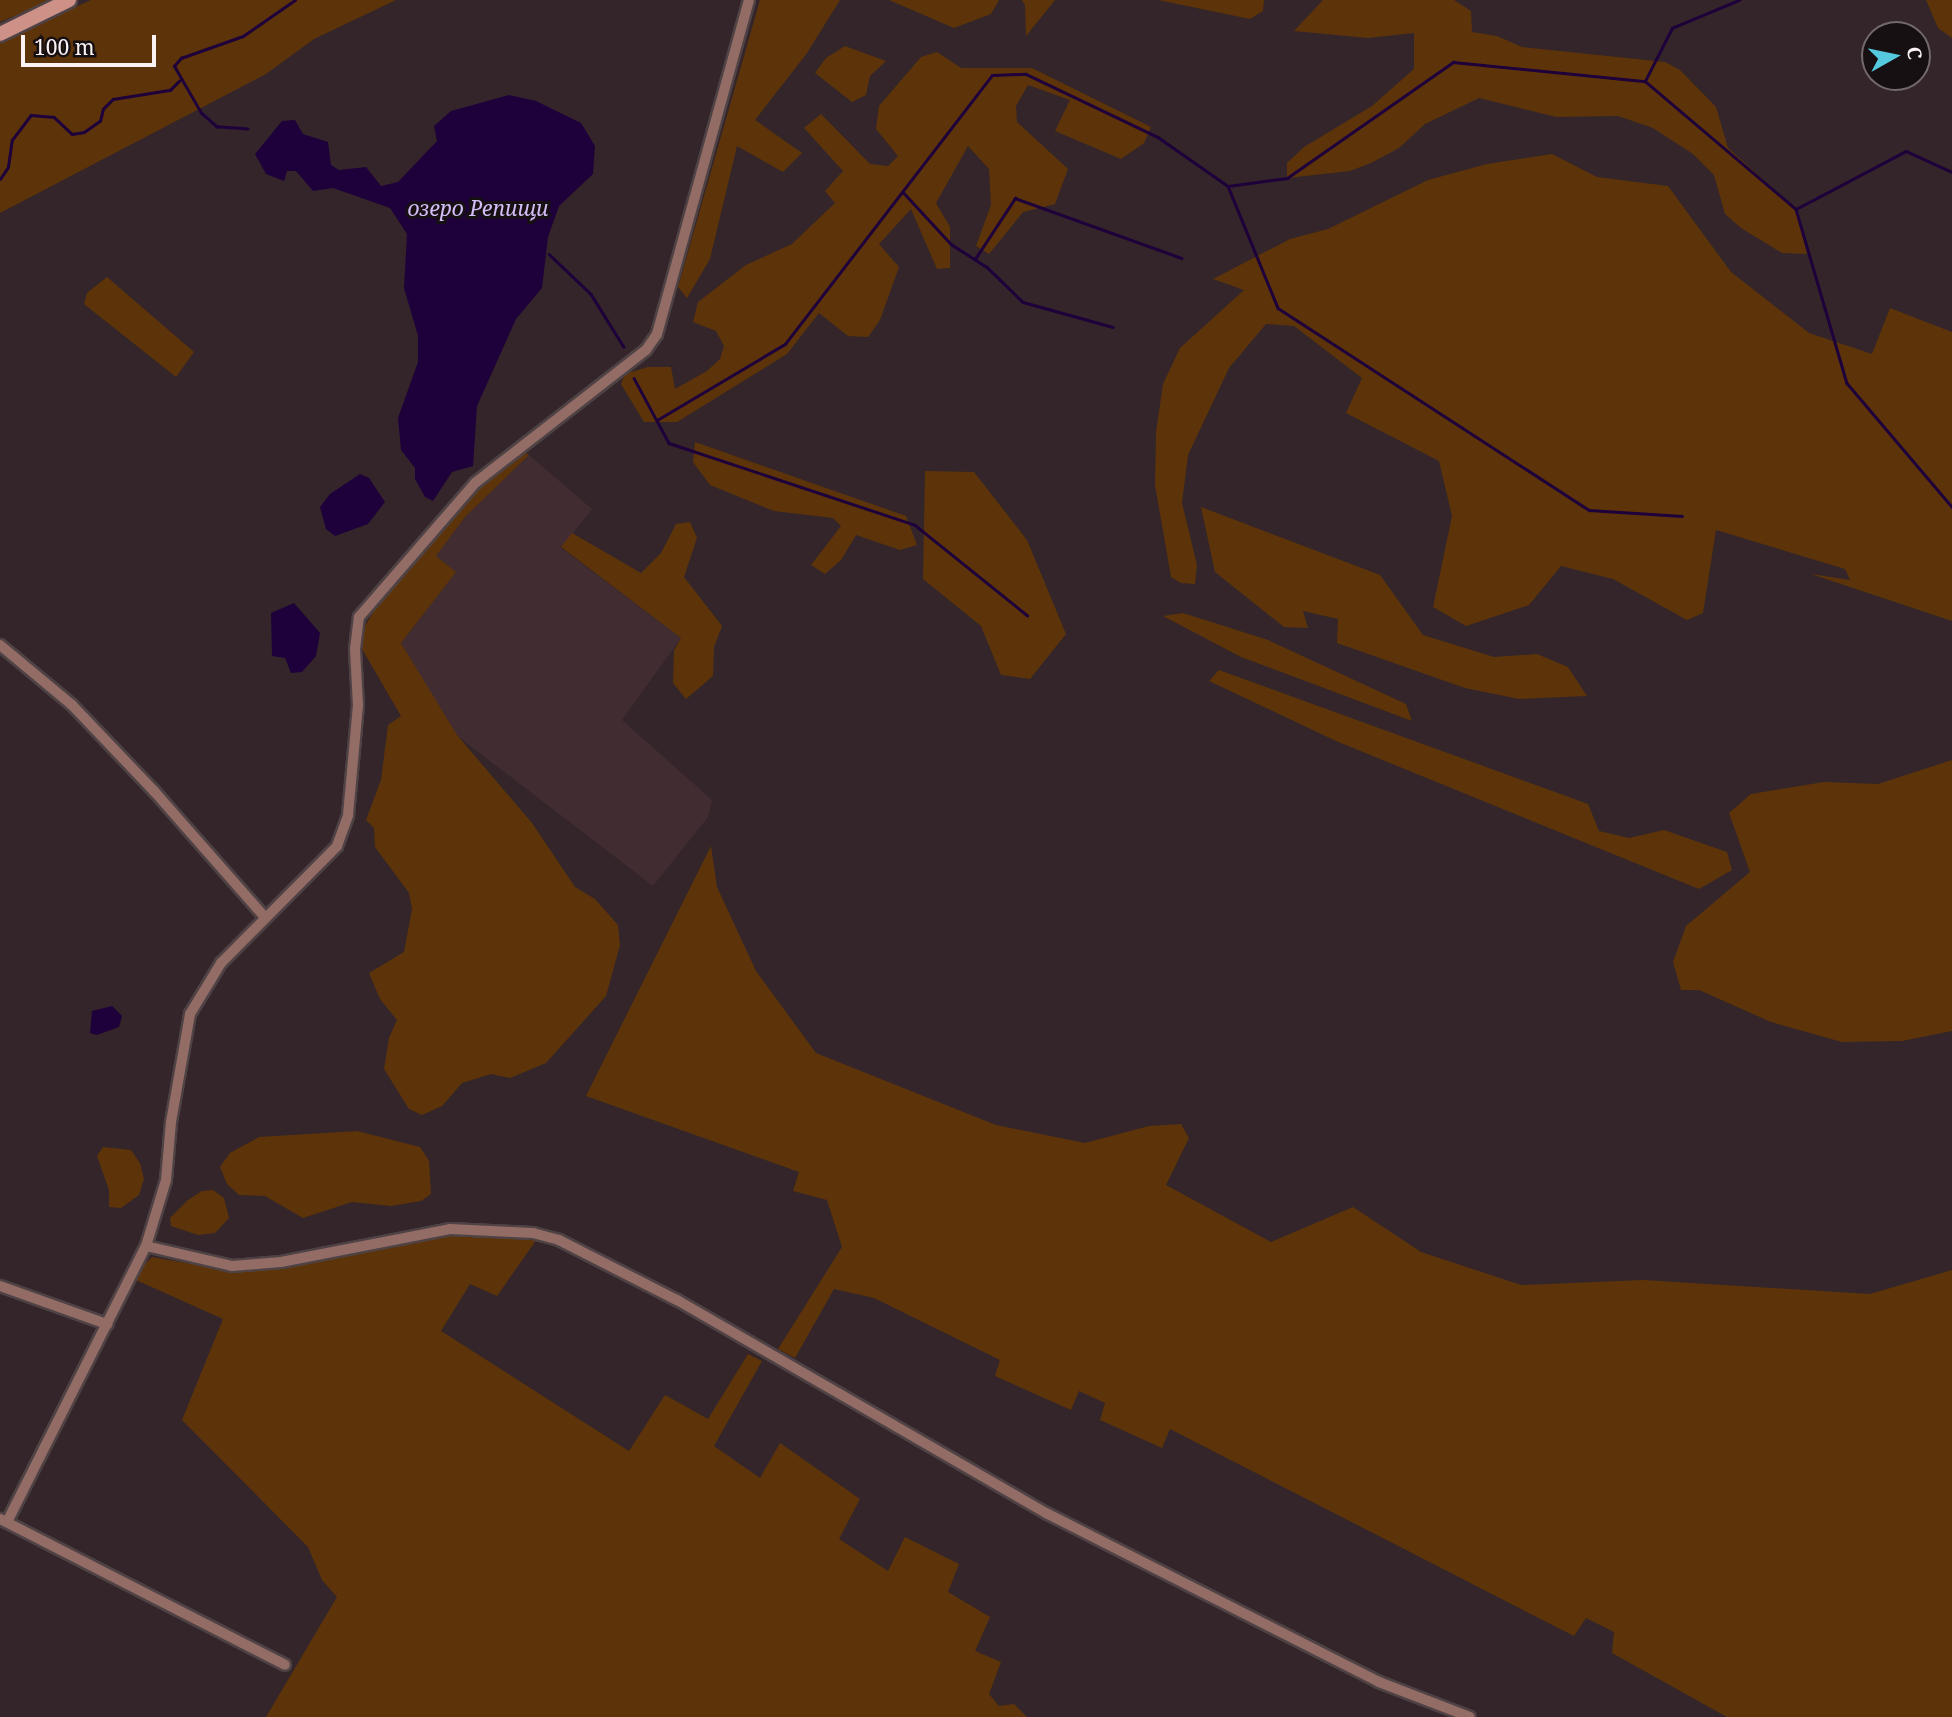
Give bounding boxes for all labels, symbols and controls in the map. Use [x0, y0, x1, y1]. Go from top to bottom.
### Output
scale bar [24, 21, 159, 65]
north arrow [1861, 21, 1931, 91]
text: 100 m [34, 33, 95, 61]
text: С [1901, 45, 1929, 61]
water label: озеро Репищи [407, 195, 549, 221]

